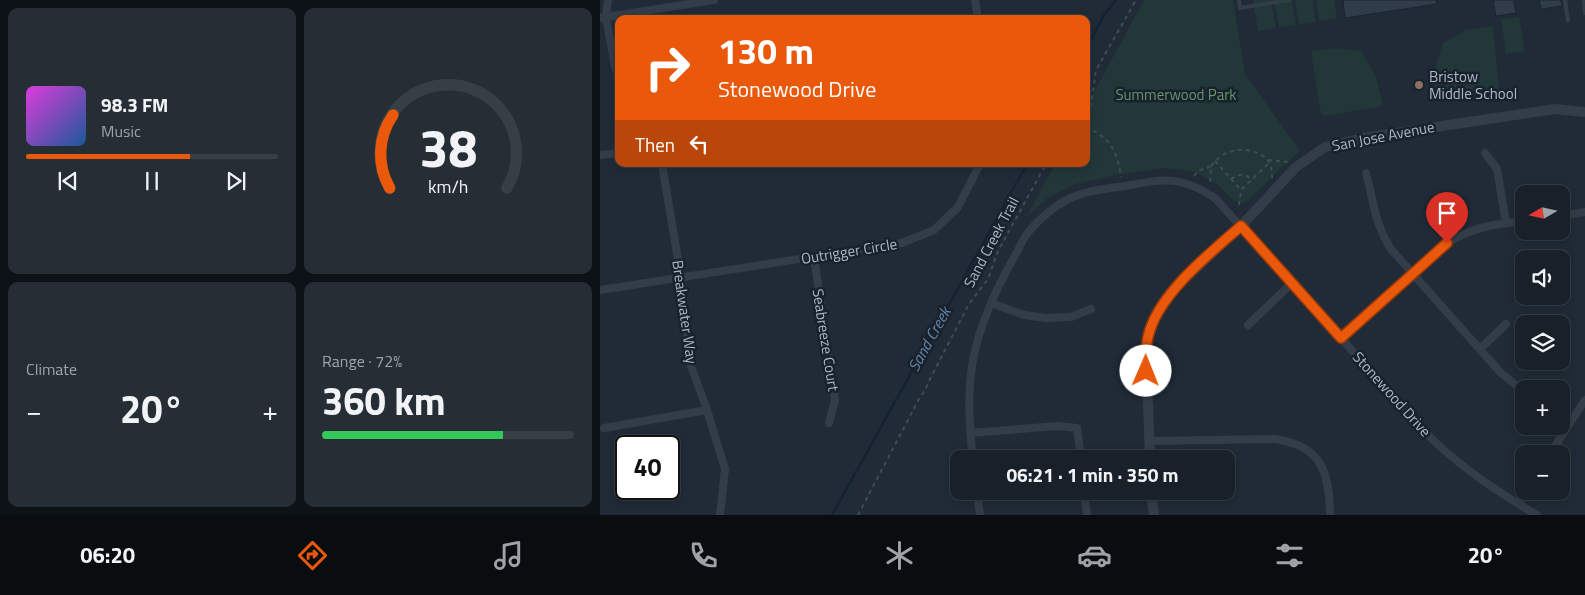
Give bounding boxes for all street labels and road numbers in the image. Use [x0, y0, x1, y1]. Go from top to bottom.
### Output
street label: San Jose Avenue [1330, 115, 1436, 157]
street label: Sand Creek Trail [957, 193, 1025, 291]
street label: Outrigger Circle [799, 232, 899, 270]
street label: Breakwater Way [666, 259, 704, 365]
street label: Seabreeze Court [807, 287, 846, 394]
street label: Stonewood Drive [1347, 346, 1437, 442]

